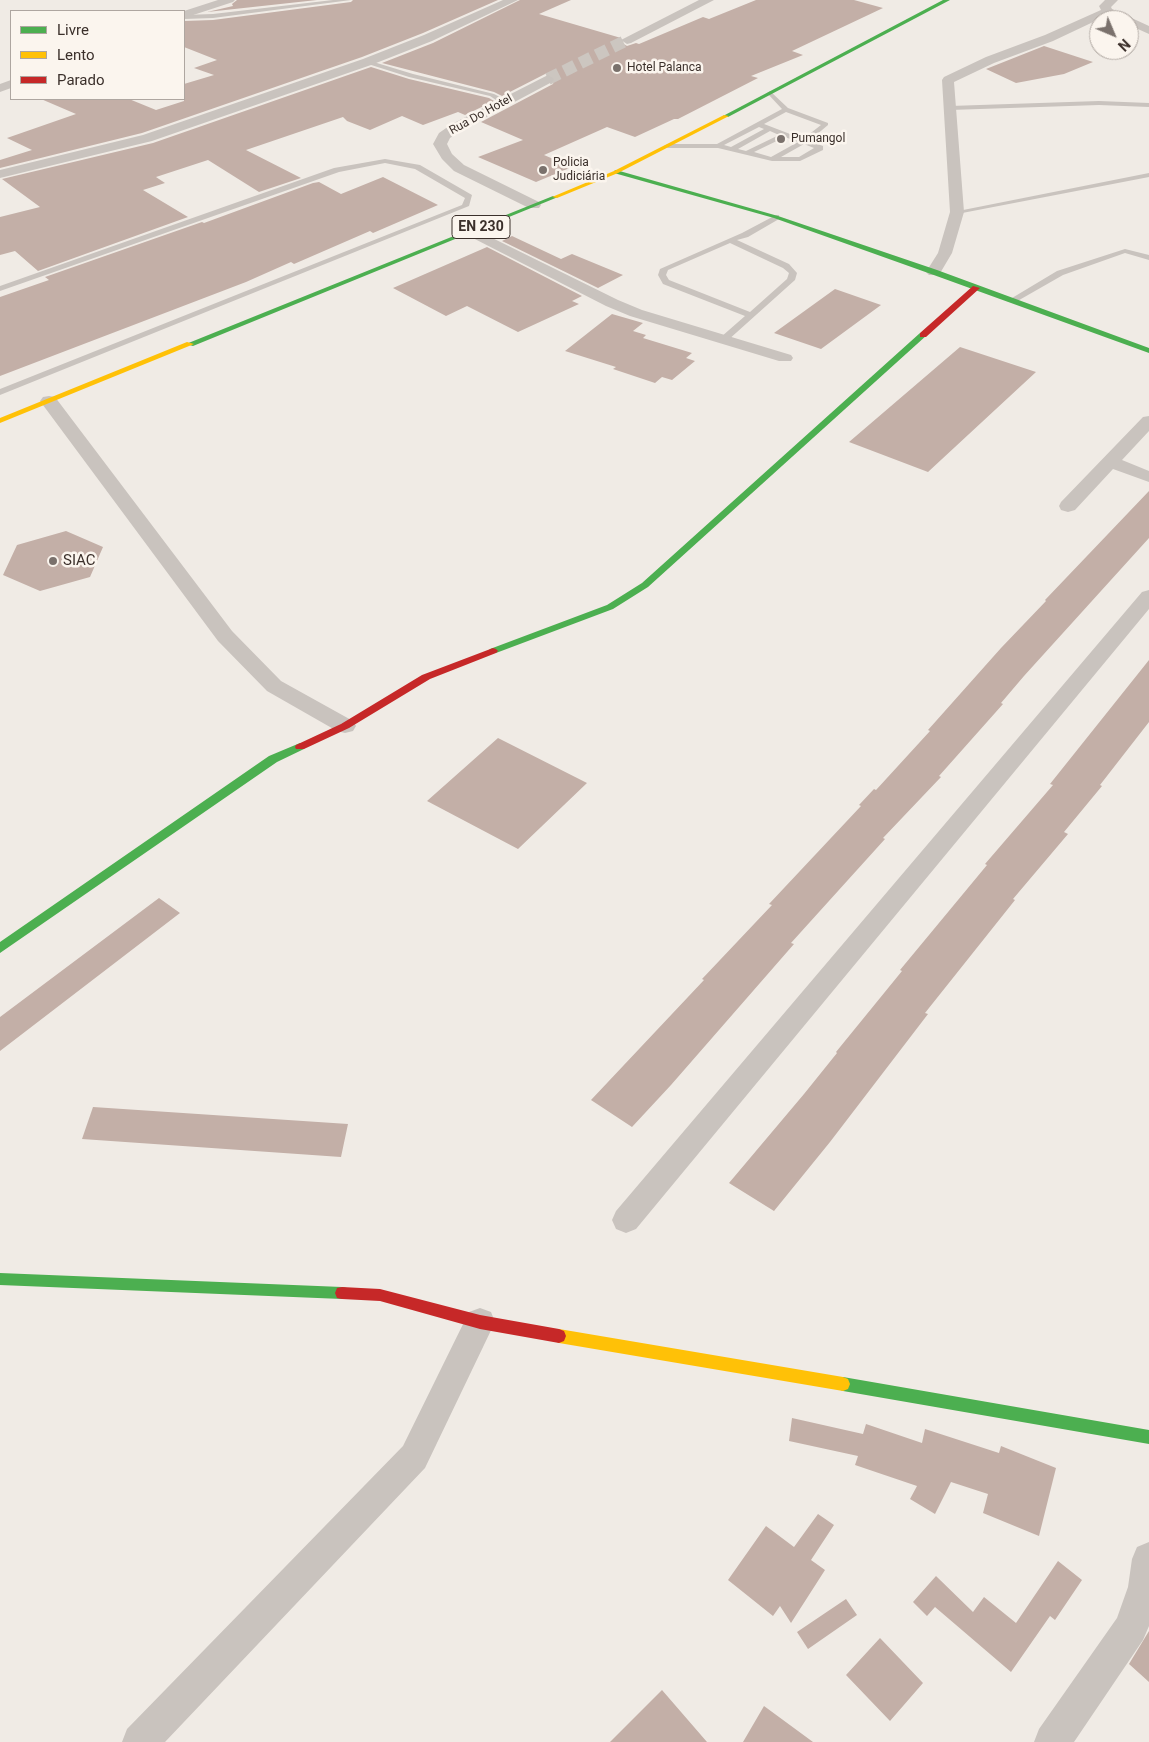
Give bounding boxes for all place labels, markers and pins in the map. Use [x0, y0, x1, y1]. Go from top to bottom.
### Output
place label: Hotel Palanca [627, 61, 702, 75]
marker: Hotel Palanca [611, 62, 623, 74]
place label: Pumangol [791, 132, 845, 146]
marker: Pumangol [775, 133, 787, 145]
place label: Policia Judiciária [553, 156, 605, 184]
marker: Policia Judiciária [537, 164, 549, 176]
place label: SIAC [63, 552, 96, 570]
marker: SIAC [47, 555, 59, 567]

